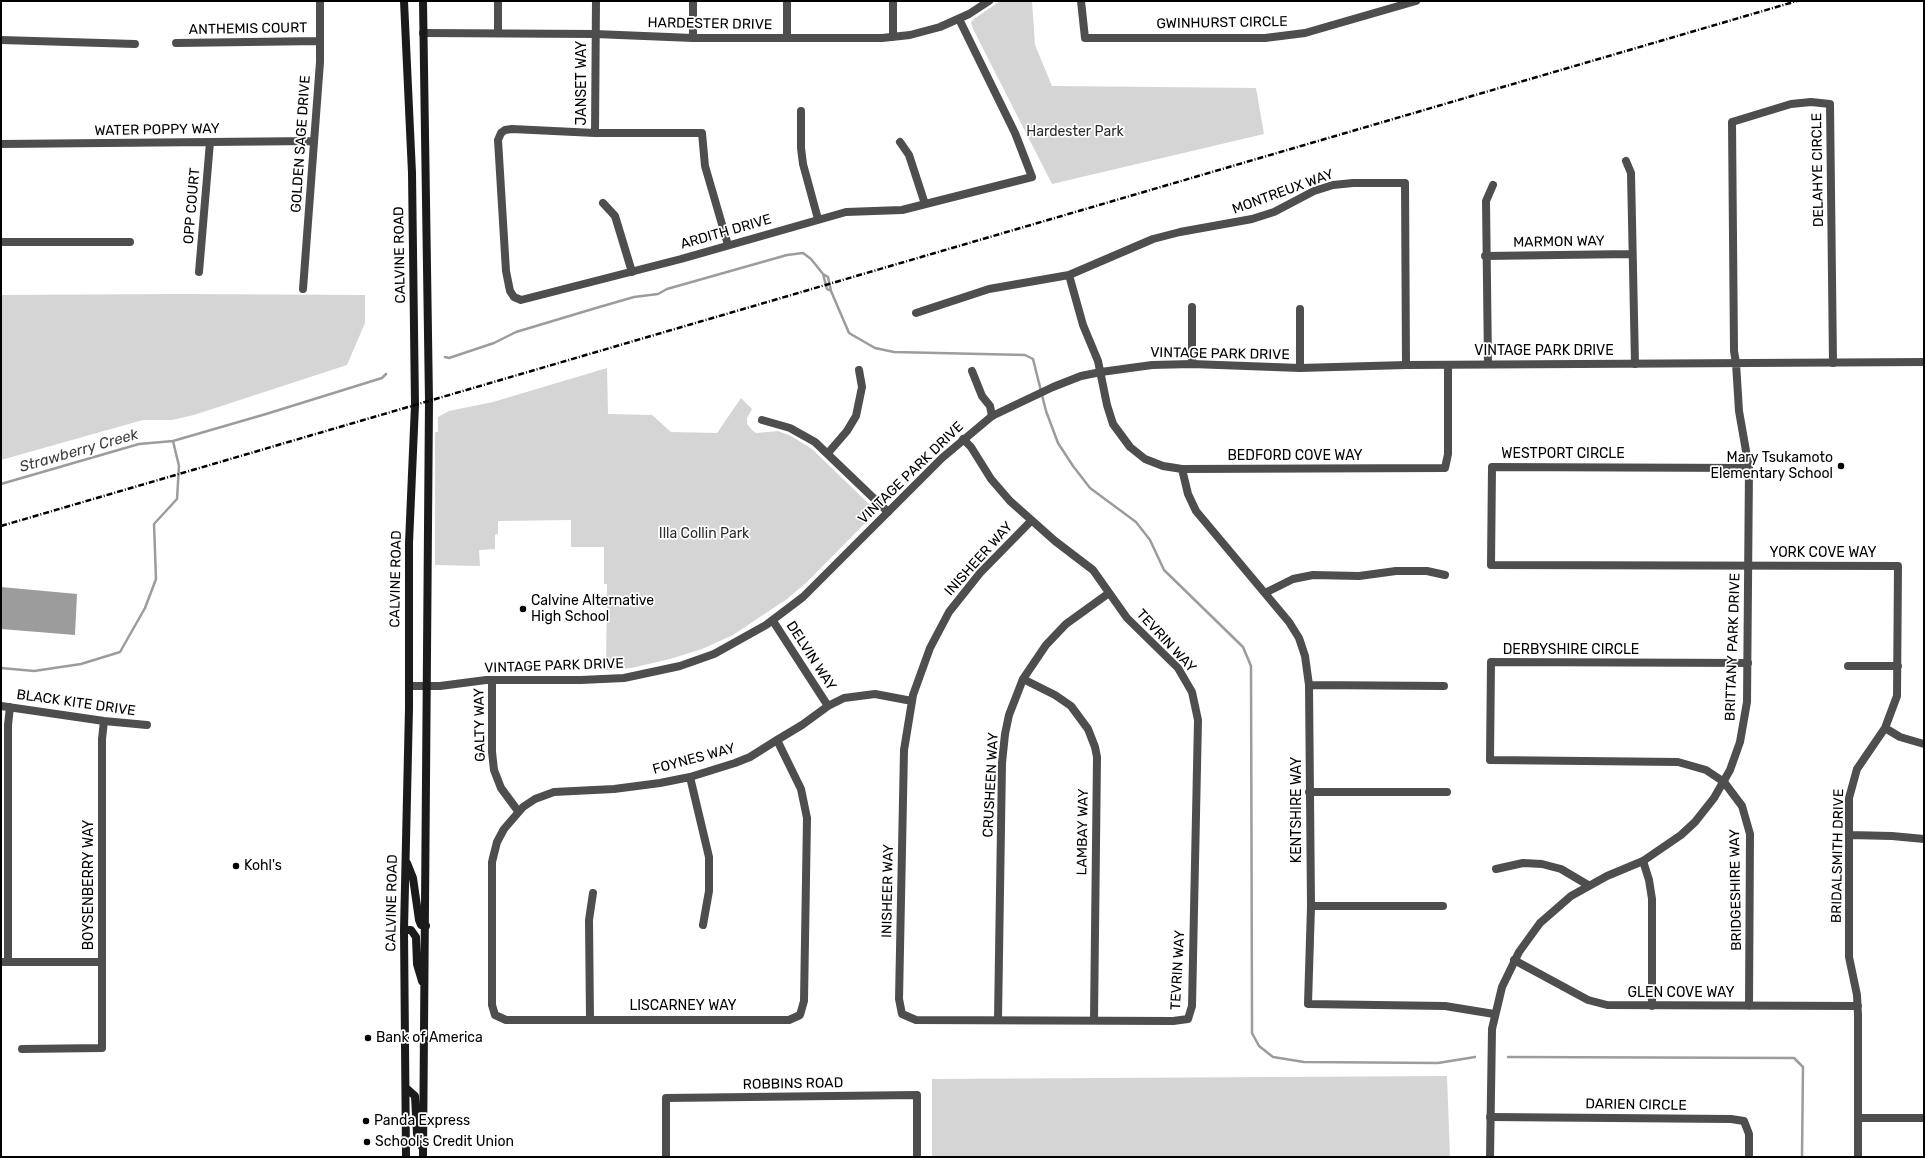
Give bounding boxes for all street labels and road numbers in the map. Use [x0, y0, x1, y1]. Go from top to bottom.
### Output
street label: GWINHURST CIRCLE [1156, 13, 1288, 33]
street label: HARDESTER DRIVE [647, 15, 773, 33]
street label: ANTHEMIS COURT [189, 20, 307, 38]
street label: JANSET WAY [574, 41, 590, 125]
street label: GOLDEN SAGE DRIVE [288, 75, 314, 213]
street label: DELAHYE CIRCLE [1809, 113, 1827, 227]
street label: WATER POPPY WAY [94, 121, 220, 139]
street label: MONTREUX WAY [1230, 166, 1336, 218]
street label: OPP COURT [180, 167, 204, 245]
street label: CALVINE ROAD [391, 206, 409, 304]
street label: ARDITH DRIVE [679, 211, 773, 253]
street label: MARMON WAY [1513, 233, 1605, 251]
street label: VINTAGE PARK DRIVE [1474, 343, 1614, 359]
street label: VINTAGE PARK DRIVE [1150, 344, 1290, 364]
street label: VINTAGE PARK DRIVE [855, 418, 967, 528]
street label: WESTPORT CIRCLE [1501, 446, 1625, 462]
street label: BEDFORD COVE WAY [1227, 448, 1363, 464]
street label: INISHEER WAY [941, 518, 1017, 600]
street label: CALVINE ROAD [387, 530, 405, 628]
street label: YORK COVE WAY [1769, 545, 1877, 561]
street label: BRITTANY PARK DRIVE [1722, 573, 1744, 721]
street label: TEVRIN WAY [1133, 606, 1199, 676]
street label: DELVIN WAY [782, 618, 840, 694]
street label: DERBYSHIRE CIRCLE [1503, 642, 1639, 658]
street label: VINTAGE PARK DRIVE [484, 655, 624, 677]
street label: BLACK KITE DRIVE [15, 686, 137, 720]
street label: GALTY WAY [471, 688, 489, 762]
street label: CRUSHEEN WAY [980, 732, 1002, 838]
street label: FOYNES WAY [651, 740, 737, 778]
street label: KENTSHIRE WAY [1289, 757, 1305, 863]
street label: LAMBAY WAY [1074, 788, 1092, 876]
street label: BRIDALSMITH DRIVE [1828, 789, 1848, 923]
street label: BOYSENBERRY WAY [81, 820, 97, 950]
street label: BRIDGESHIRE WAY [1727, 829, 1745, 951]
street label: INISHEER WAY [879, 844, 897, 938]
street label: CALVINE ROAD [383, 854, 401, 952]
street label: TEVRIN WAY [1168, 930, 1188, 1010]
street label: GLEN COVE WAY [1628, 985, 1734, 1001]
street label: LISCARNEY WAY [629, 998, 737, 1014]
street label: ROBBINS ROAD [743, 1075, 843, 1093]
street label: DARIEN CIRCLE [1585, 1096, 1687, 1114]

